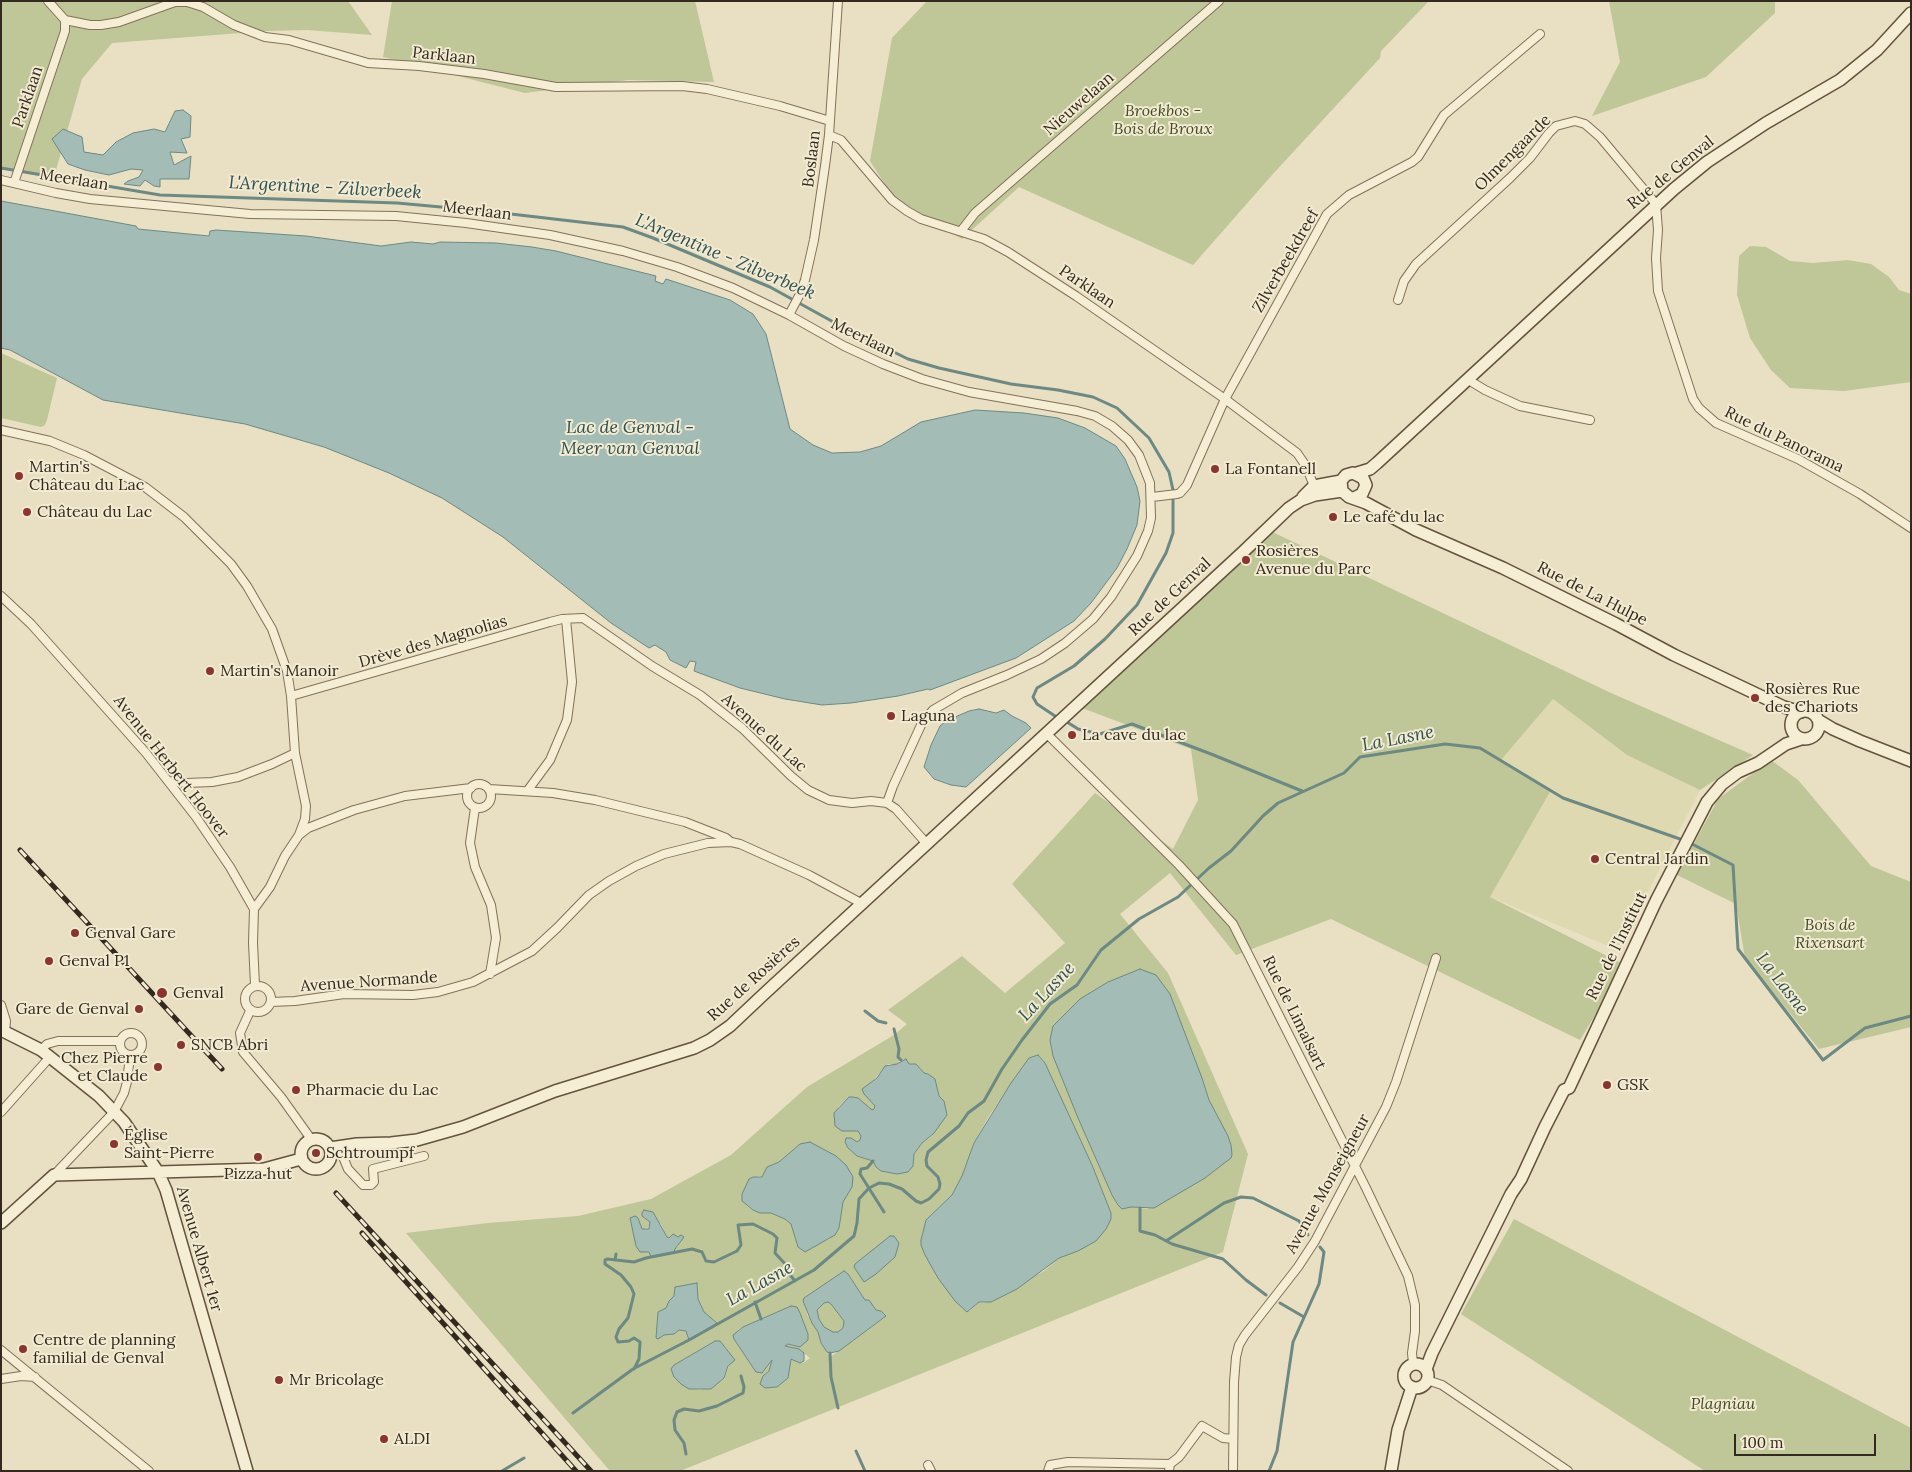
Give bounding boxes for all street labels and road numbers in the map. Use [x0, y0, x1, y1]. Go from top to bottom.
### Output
street label: Parklaan [411, 43, 477, 69]
street label: Parklaan [9, 64, 47, 130]
street label: Nieuwelaan [1040, 68, 1118, 140]
street label: Olmengaarde [1471, 111, 1555, 195]
street label: Boslaan [799, 129, 825, 189]
street label: Rue de Genval [1624, 132, 1718, 214]
street label: Meerlaan [38, 165, 110, 195]
street label: Meerlaan [441, 197, 513, 225]
street label: Zilverbeekdreef [1249, 206, 1323, 316]
street label: Parklaan [1055, 261, 1119, 313]
street label: Meerlaan [828, 314, 898, 362]
street label: Rue du Panorama [1721, 403, 1847, 477]
street label: Rue de Genval [1125, 554, 1215, 640]
street label: Rue de La Hulpe [1534, 558, 1650, 630]
street label: Drève des Magnolias [357, 612, 509, 672]
street label: Avenue du Lac [717, 690, 811, 776]
street label: Avenue Herbert Hoover [109, 692, 233, 842]
street label: Rue de l'Institut [1583, 889, 1651, 1003]
street label: Rue de Rosières [704, 932, 804, 1026]
street label: Rue de Limalsart [1258, 953, 1330, 1073]
street label: Avenue Normande [300, 968, 438, 996]
street label: Avenue Monseigneur [1282, 1111, 1374, 1257]
street label: Avenue Albert 1er [172, 1184, 226, 1314]

